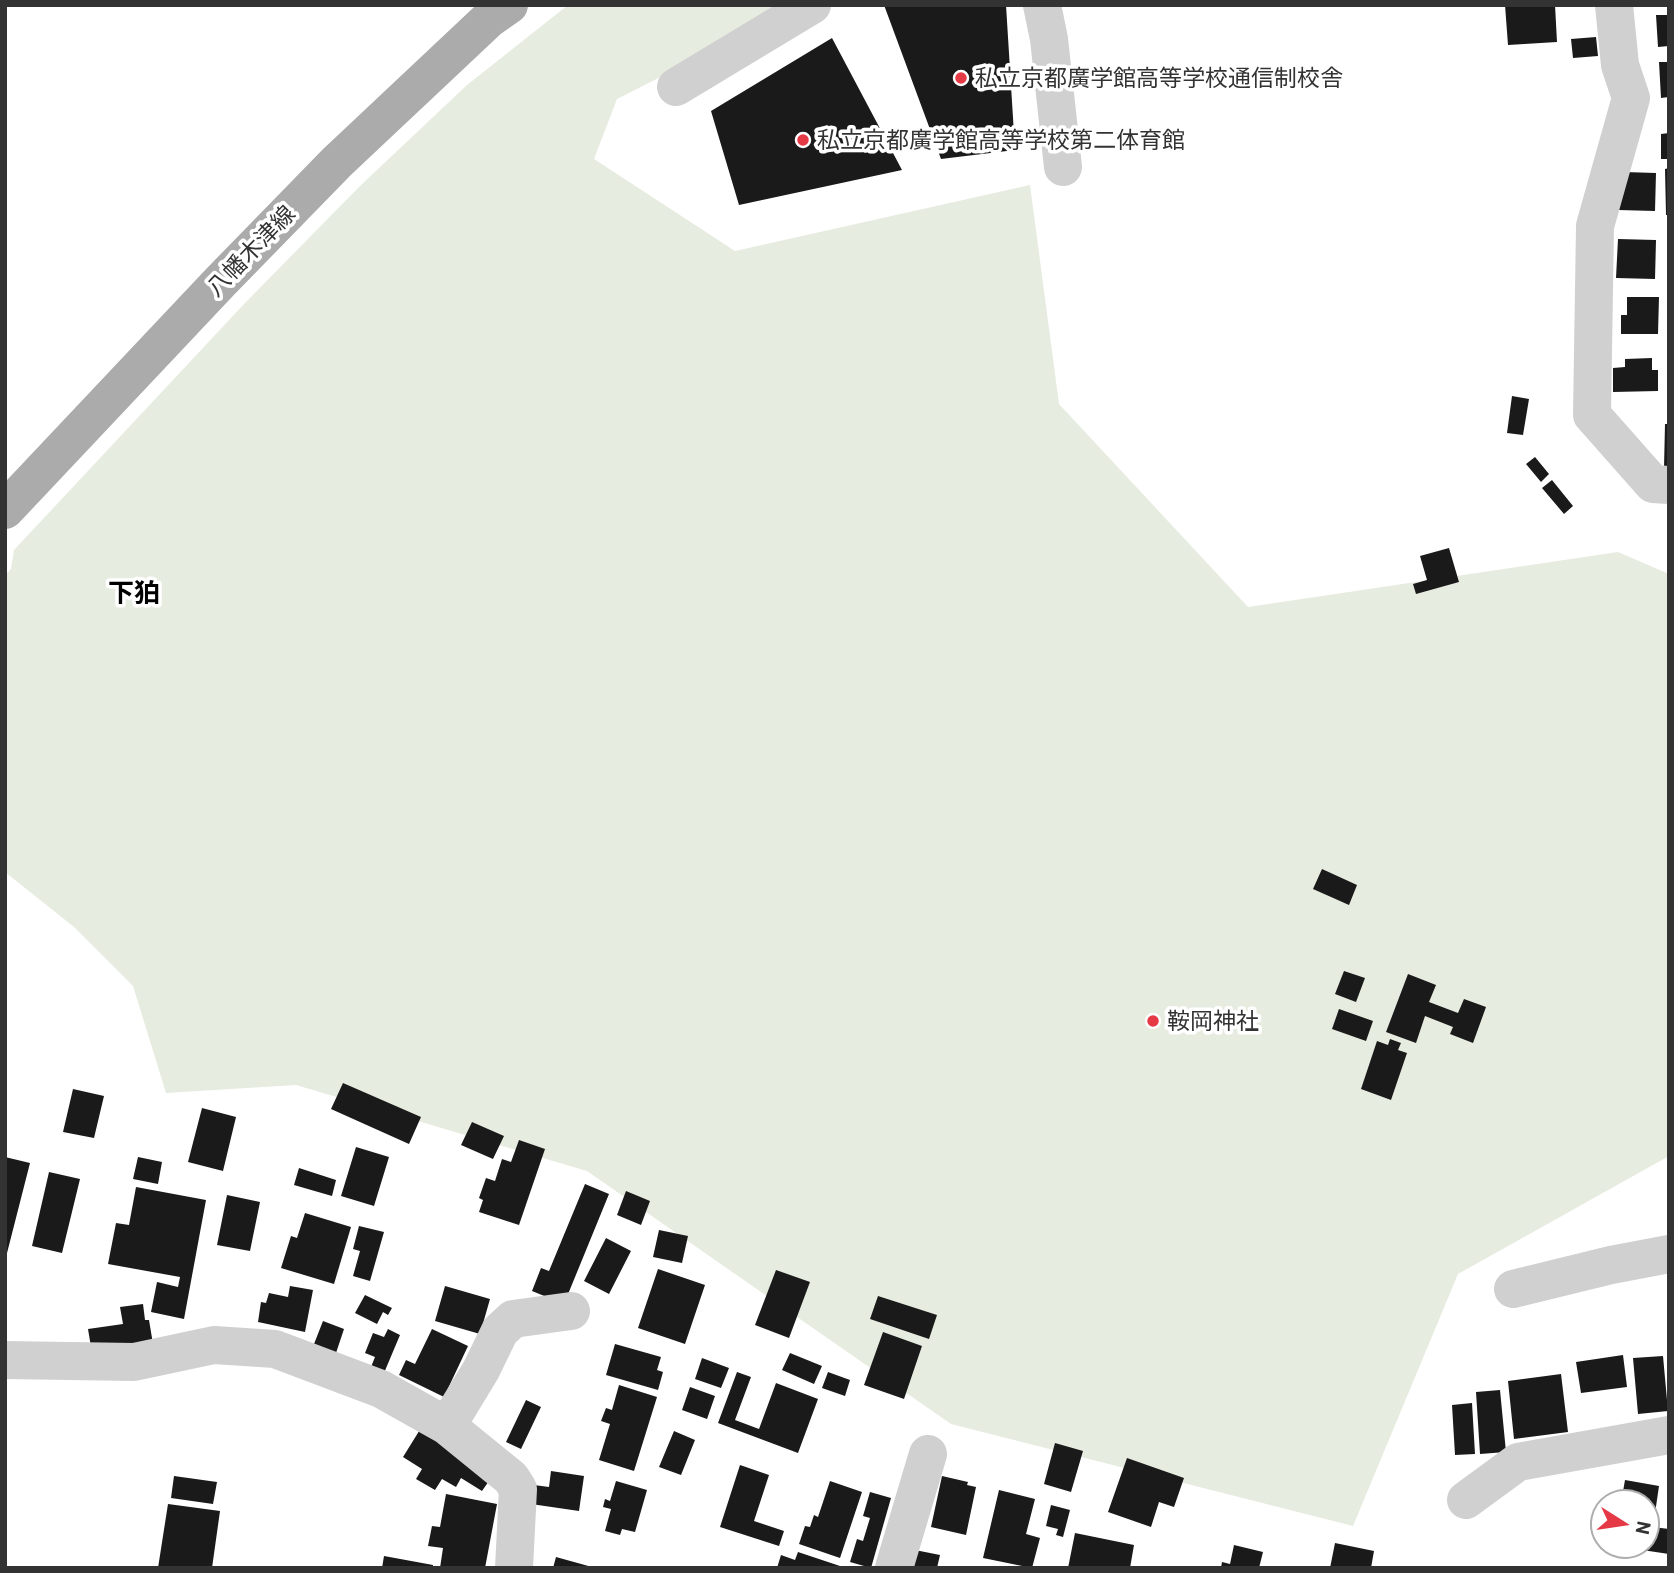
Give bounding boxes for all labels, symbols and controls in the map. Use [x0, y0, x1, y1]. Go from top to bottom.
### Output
place label: 私立京都廣学館高等学校通信制校舎 [975, 64, 1343, 92]
marker: 私立京都廣学館高等学校通信制校舎 [953, 70, 969, 86]
place label: 私立京都廣学館高等学校第二体育館 [817, 126, 1185, 154]
marker: 私立京都廣学館高等学校第二体育館 [795, 132, 811, 148]
street label: 八幡木津線 [201, 200, 301, 302]
district label: 下狛 [108, 577, 160, 609]
place label: 鞍岡神社 [1167, 1007, 1259, 1035]
marker: 鞍岡神社 [1145, 1013, 1161, 1029]
north arrow [1590, 1489, 1660, 1559]
text: N [1632, 1519, 1657, 1537]

